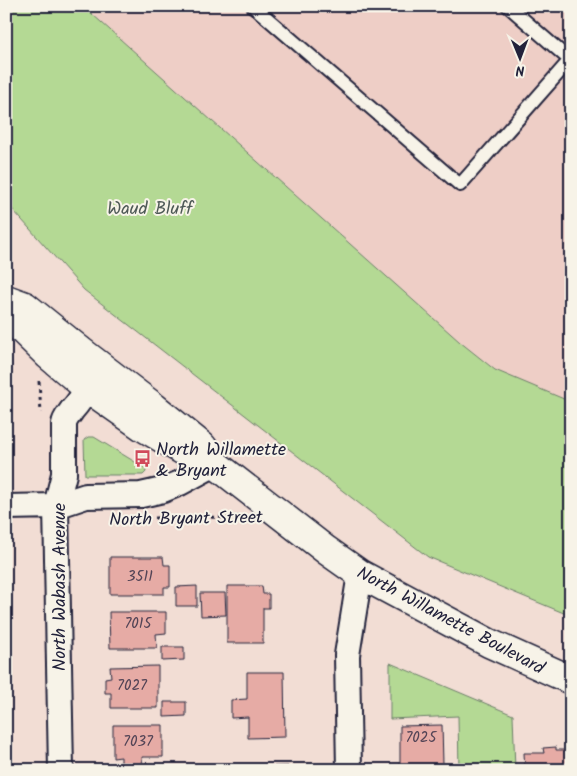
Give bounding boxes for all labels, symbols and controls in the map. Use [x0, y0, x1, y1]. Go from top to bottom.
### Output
north arrow [494, 32, 544, 82]
text: N [515, 59, 525, 81]
park label: Waud Bluff [107, 195, 195, 224]
place label: North Willamette & Bryant [156, 436, 286, 486]
bus stop icon: North Willamette & Bryant [132, 449, 152, 469]
street label: North Wabash Avenue [46, 503, 75, 671]
street label: North Bryant Street [109, 504, 264, 535]
street label: North Willamette Boulevard [351, 559, 550, 684]
house number: 3511 [127, 565, 153, 589]
house number: 7015 [124, 612, 153, 636]
house number: 7027 [117, 674, 148, 698]
house number: 7025 [405, 726, 438, 750]
house number: 7037 [123, 730, 154, 754]

